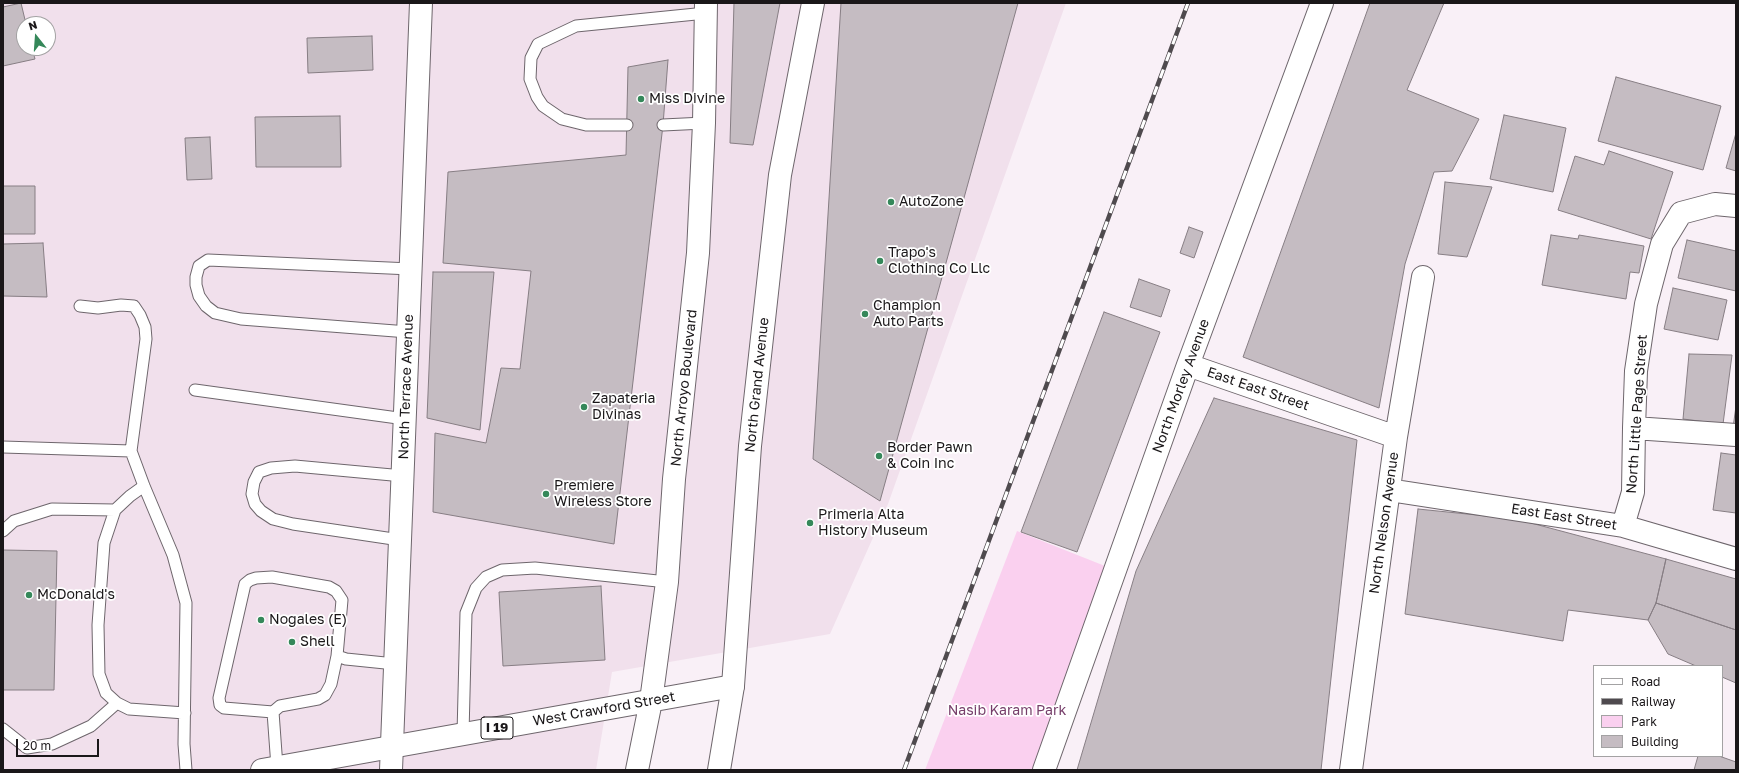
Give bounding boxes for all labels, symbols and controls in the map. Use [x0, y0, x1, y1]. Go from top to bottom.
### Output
north arrow [16, 16, 56, 56]
text: N [27, 18, 39, 32]
place label: Miss Divine [649, 91, 725, 107]
marker: Miss Divine [636, 94, 646, 104]
place label: AutoZone [899, 194, 964, 210]
marker: AutoZone [886, 197, 896, 207]
place label: Trapo's Clothing Co Llc [888, 245, 990, 278]
marker: Trapo's Clothing Co Llc [875, 256, 885, 266]
place label: Champion Auto Parts [873, 298, 944, 330]
street label: North Arroyo Boulevard [667, 309, 701, 467]
marker: Champion Auto Parts [860, 309, 870, 319]
street label: North Terrace Avenue [395, 314, 417, 460]
street label: North Grand Avenue [742, 317, 772, 453]
street label: North Morley Avenue [1149, 317, 1213, 455]
street label: North Little Page Street [1623, 334, 1651, 494]
street label: East East Street [1205, 364, 1311, 414]
place label: Zapateria Divinas [592, 391, 656, 424]
marker: Zapateria Divinas [579, 402, 589, 412]
place label: Border Pawn & Coin Inc [887, 440, 973, 472]
marker: Border Pawn & Coin Inc [874, 451, 884, 461]
street label: North Nelson Avenue [1366, 451, 1402, 595]
place label: Premiere Wireless Store [554, 478, 652, 510]
marker: Premiere Wireless Store [541, 489, 551, 499]
street label: East East Street [1510, 500, 1618, 534]
place label: Primeria Alta History Museum [818, 507, 928, 540]
marker: Primeria Alta History Museum [805, 518, 815, 528]
place label: McDonald's [37, 587, 115, 603]
marker: McDonald's [24, 590, 34, 600]
place label: Nogales (E) [269, 612, 347, 628]
marker: Nogales (E) [256, 615, 266, 625]
place label: Shell [300, 634, 335, 650]
marker: Shell [287, 637, 297, 647]
legend [1593, 665, 1723, 757]
text: Road [1631, 674, 1660, 689]
street label: West Crawford Street [532, 688, 676, 730]
text: Railway [1631, 694, 1676, 709]
park label: Nasib Karam Park [948, 703, 1066, 719]
text: Park [1631, 714, 1657, 729]
road number: I 19 [481, 717, 513, 739]
scale bar [18, 731, 101, 757]
text: Building [1631, 734, 1679, 749]
text: 20 m [23, 738, 51, 753]

